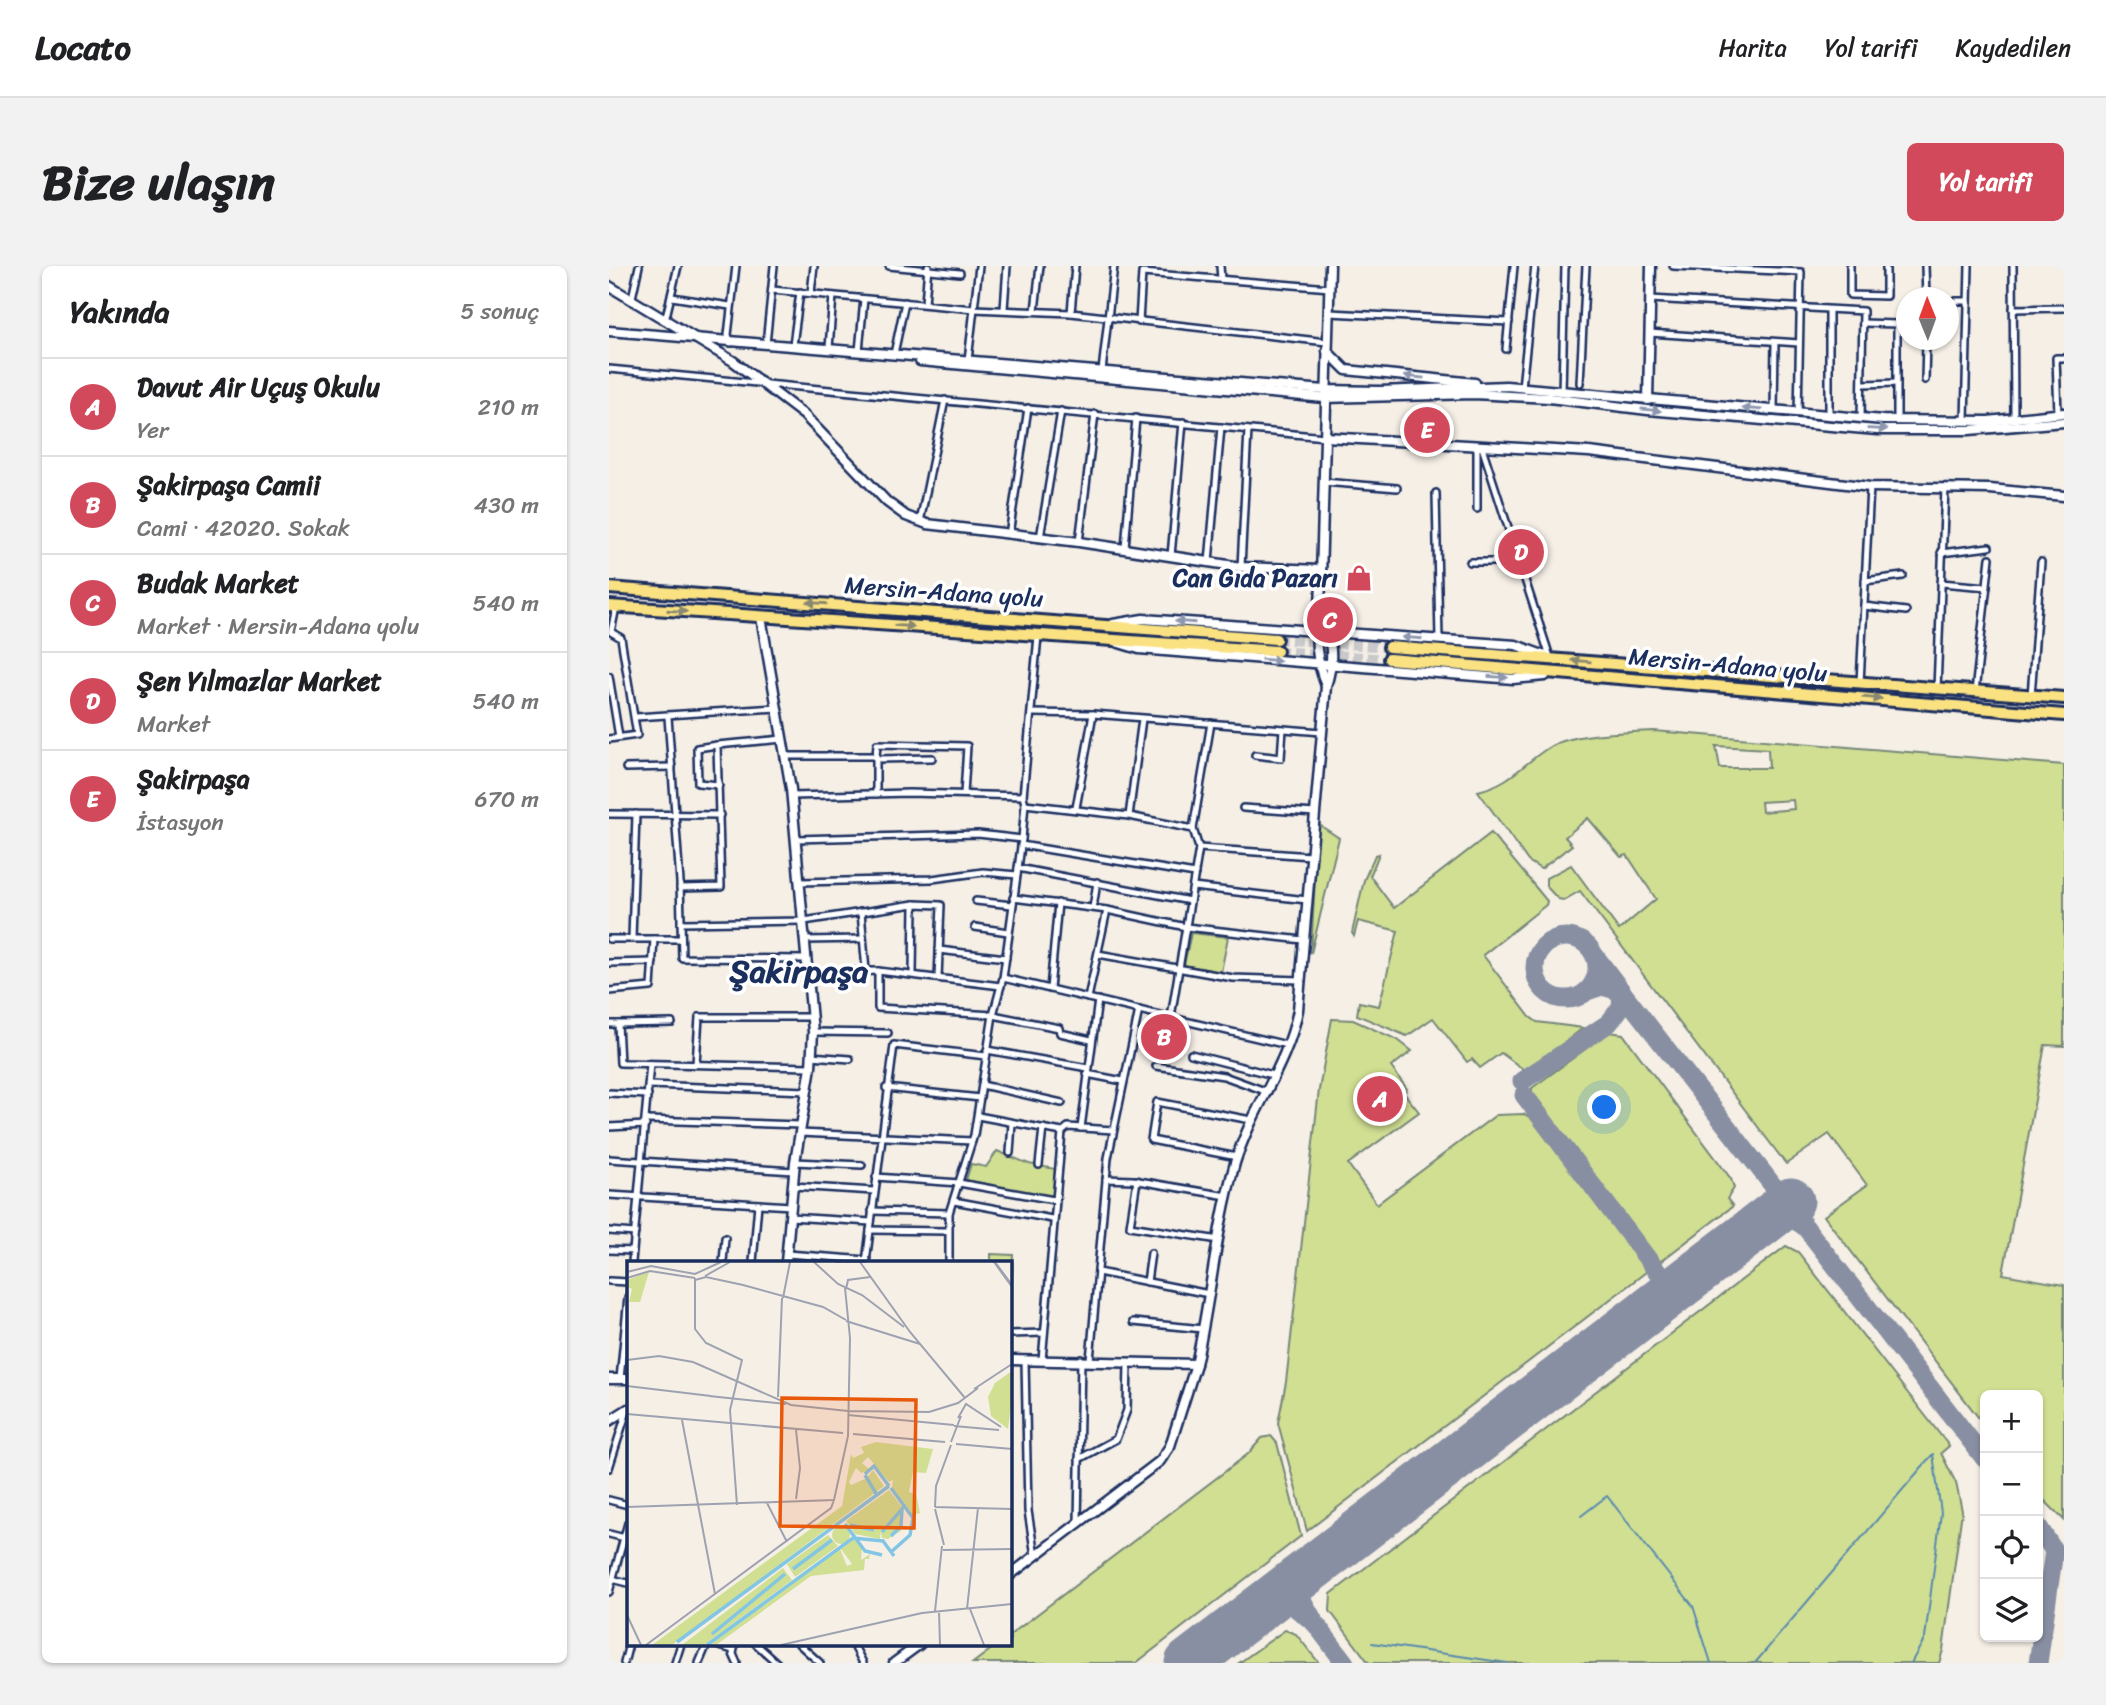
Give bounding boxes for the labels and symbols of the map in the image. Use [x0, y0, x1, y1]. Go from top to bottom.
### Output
north arrow [1896, 287, 1959, 350]
one-way arrow [1403, 371, 1425, 382]
one-way arrow [1740, 403, 1762, 414]
pin: E [1404, 404, 1450, 456]
one-way arrow [1640, 405, 1662, 416]
one-way arrow [1867, 424, 1889, 435]
pin: D [1498, 526, 1544, 578]
place label: Can Gıda Pazarı [1172, 557, 1338, 599]
shop icon: Can Gıda Pazarı [1344, 563, 1374, 593]
street label: Mersin-Adana yolu [843, 564, 1045, 620]
pin: C [1307, 594, 1353, 646]
one-way arrow [806, 598, 828, 609]
one-way arrow [666, 606, 688, 617]
one-way arrow [1173, 616, 1195, 627]
one-way arrow [893, 621, 915, 632]
one-way arrow [1400, 632, 1422, 643]
street label: Mersin-Adana yolu [1627, 635, 1829, 695]
one-way arrow [1260, 655, 1282, 666]
one-way arrow [1569, 655, 1591, 666]
one-way arrow [1487, 672, 1509, 683]
one-way arrow [1862, 693, 1884, 704]
district label: Şakirpaşa [729, 943, 868, 1000]
pin: B [1141, 1011, 1187, 1063]
pin: A [1357, 1073, 1403, 1125]
your location [1587, 1090, 1621, 1124]
inset map [627, 1261, 1011, 1646]

